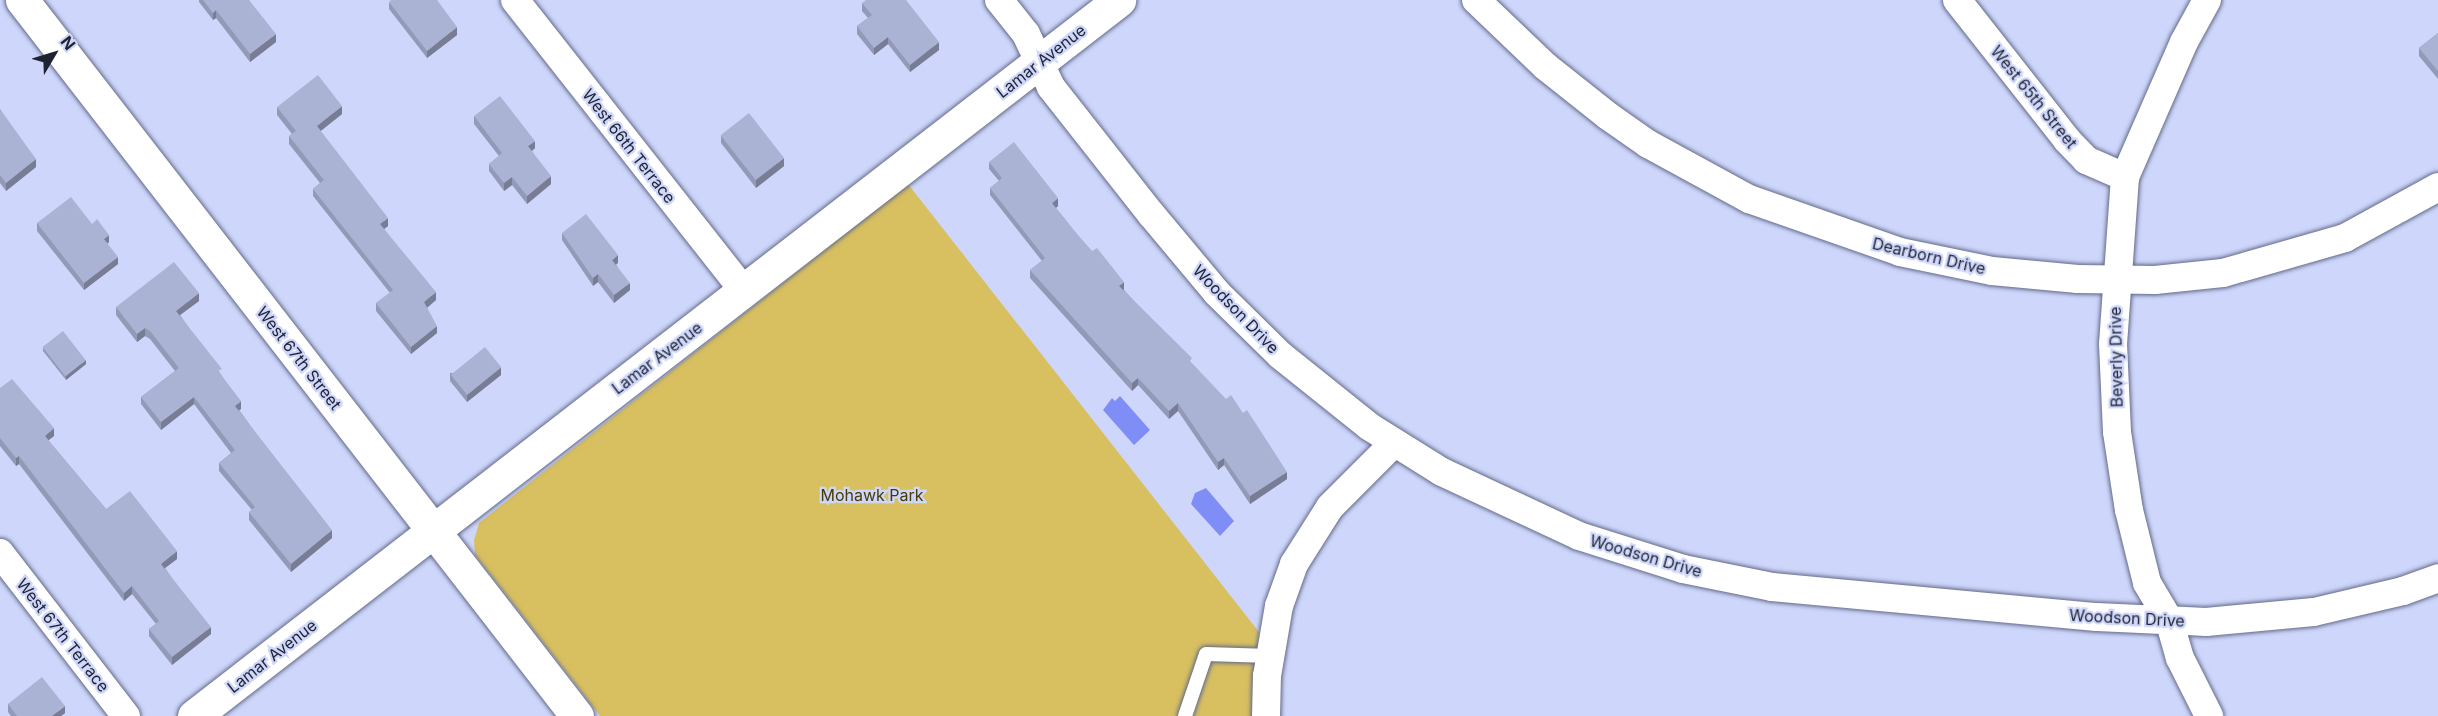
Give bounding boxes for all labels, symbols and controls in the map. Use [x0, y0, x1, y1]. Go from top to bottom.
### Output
street label: Lamar Avenue [993, 20, 1089, 102]
north arrow [24, 24, 84, 84]
text: N [57, 32, 80, 54]
street label: West 65th Street [1987, 42, 2081, 152]
street label: West 66th Terrace [578, 85, 680, 207]
street label: Dearborn Drive [1871, 234, 1987, 278]
street label: Woodson Drive [1189, 261, 1283, 357]
street label: West 67th Street [253, 303, 345, 413]
street label: Beverly Drive [2106, 306, 2126, 408]
street label: Lamar Avenue [608, 318, 706, 398]
park label: Mohawk Park [820, 485, 924, 505]
street label: Woodson Drive [1588, 531, 1704, 581]
street label: West 67th Terrace [13, 574, 113, 696]
street label: Woodson Drive [2069, 605, 2185, 631]
street label: Lamar Avenue [224, 615, 320, 697]

